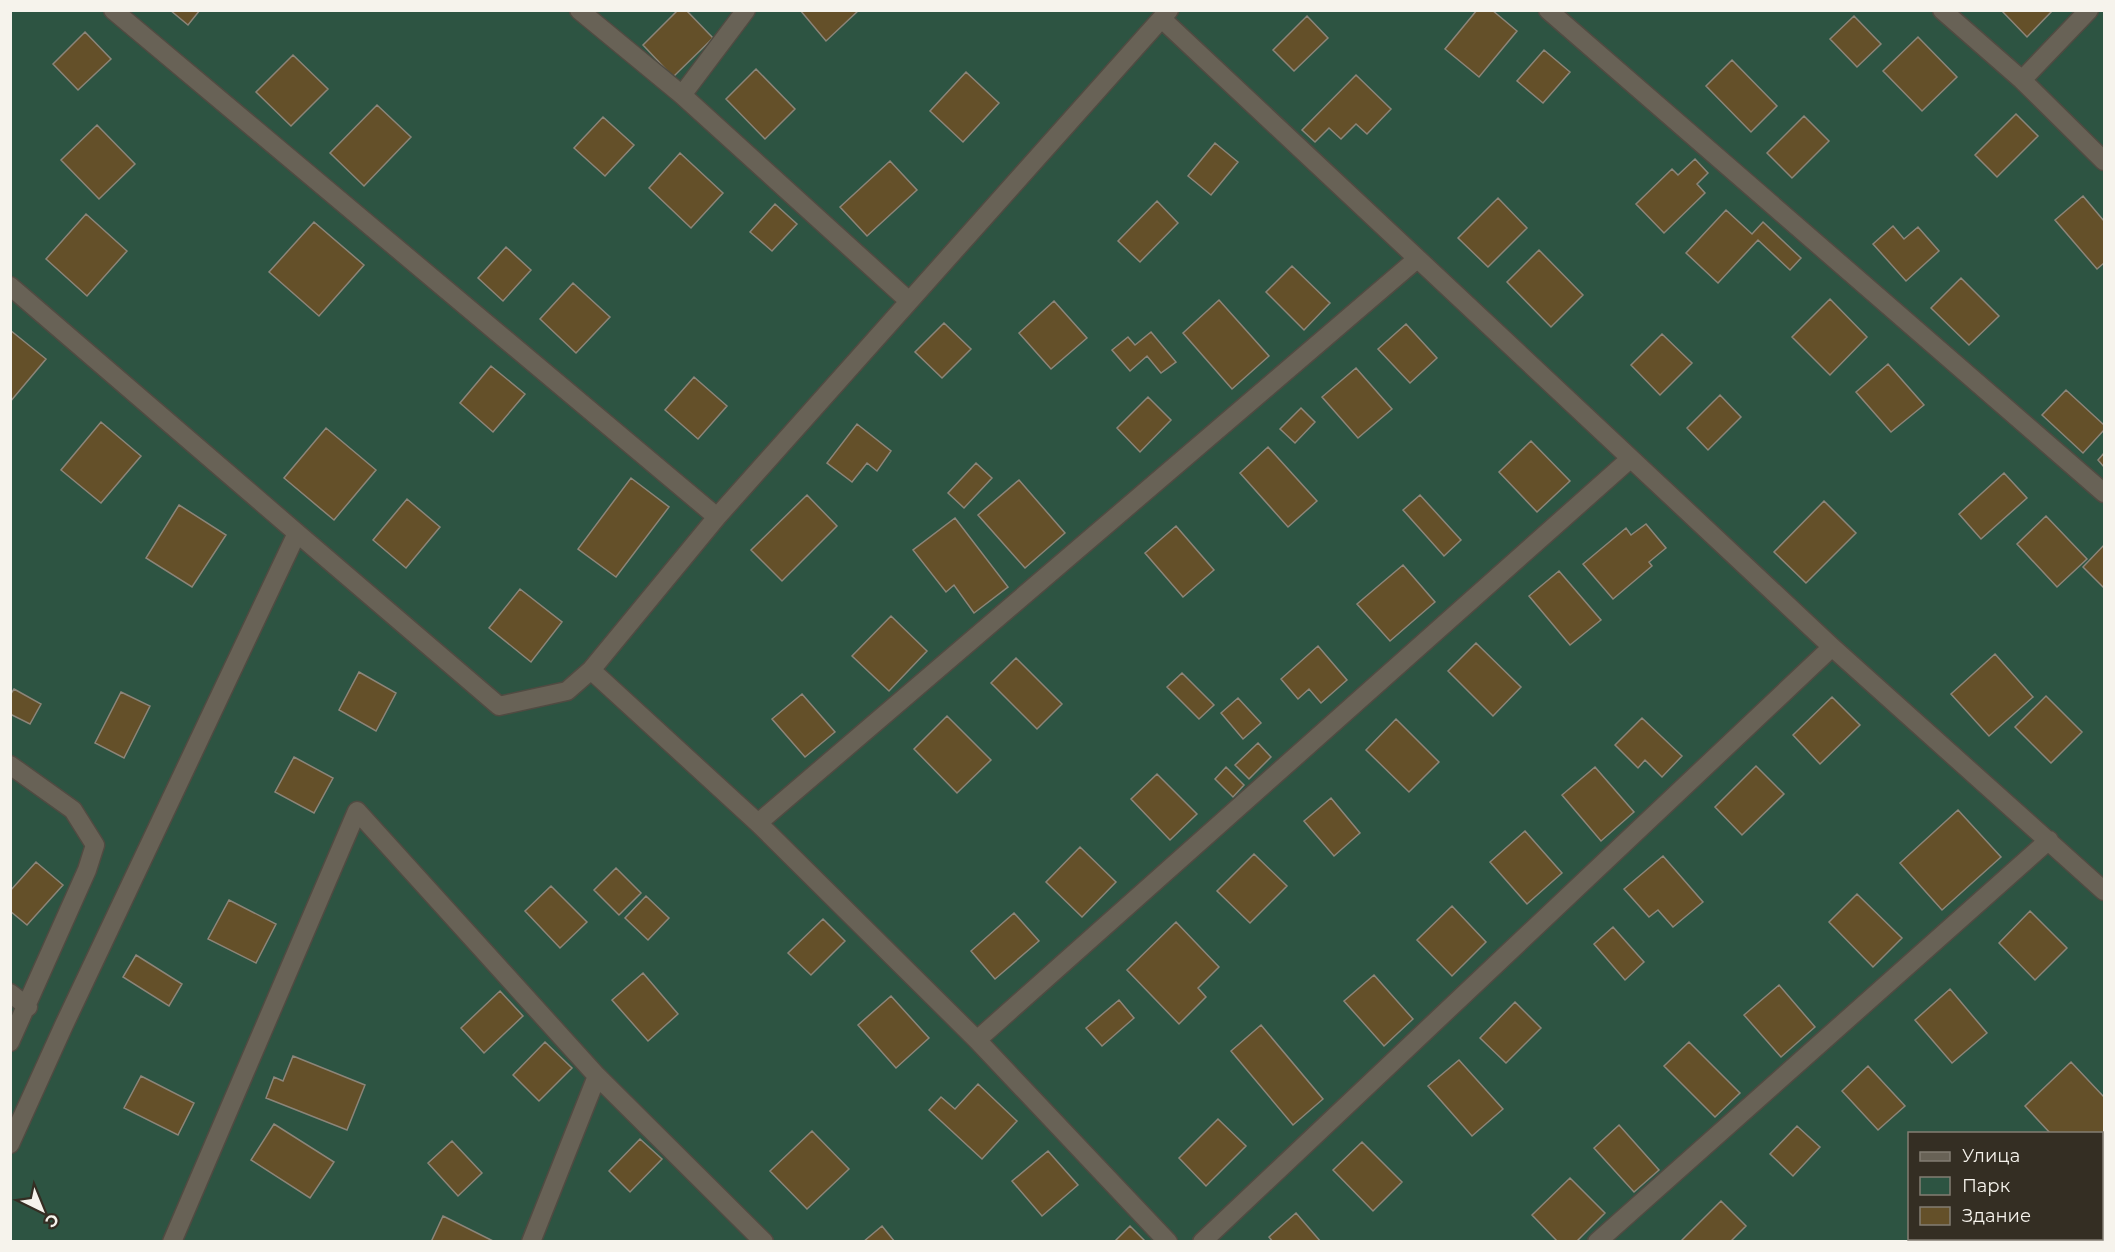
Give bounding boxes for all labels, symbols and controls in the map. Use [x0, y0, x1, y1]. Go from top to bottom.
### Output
legend [1908, 1132, 2103, 1240]
text: Улица [1962, 1145, 2020, 1167]
text: Парк [1962, 1175, 2011, 1197]
north arrow [12, 1180, 72, 1240]
text: Здание [1962, 1205, 2031, 1227]
text: С [41, 1210, 63, 1232]

